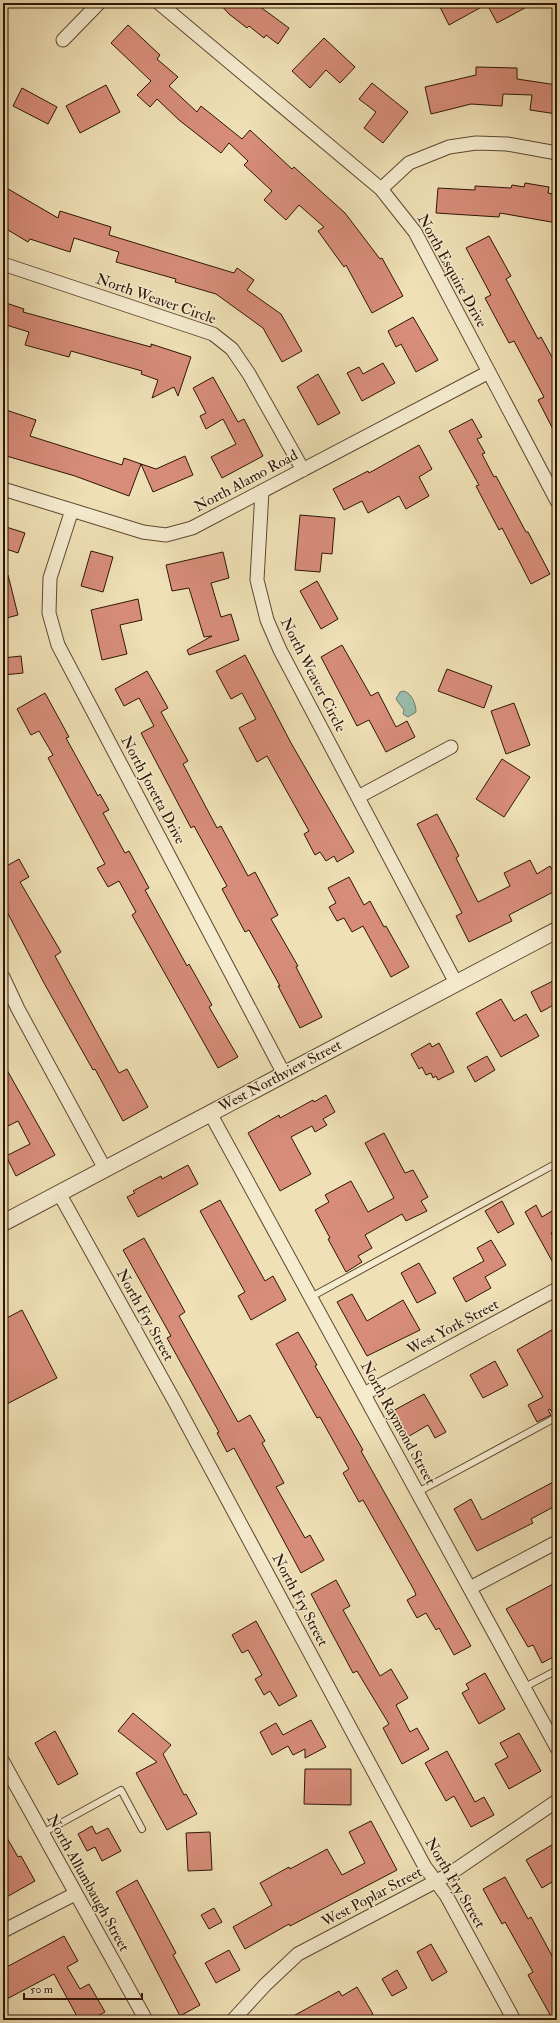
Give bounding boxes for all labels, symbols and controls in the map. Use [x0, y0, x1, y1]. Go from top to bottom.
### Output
street label: North Esquire Drive [413, 211, 491, 331]
street label: North Weaver Circle [93, 270, 219, 328]
street label: North Alamo Road [191, 445, 302, 516]
street label: North Weaver Circle [276, 615, 350, 735]
street label: North Joretta Drive [116, 733, 190, 848]
street label: West Northview Street [214, 1035, 345, 1117]
street label: North Fry Street [112, 1266, 178, 1364]
street label: West York Street [403, 1295, 502, 1360]
street label: North Raymond Street [356, 1358, 440, 1488]
street label: North Fry Street [268, 1550, 332, 1650]
street label: North Allumbaugh Street [42, 1811, 134, 1955]
street label: North Fry Street [421, 1834, 490, 1932]
street label: West Poplar Street [318, 1862, 426, 1933]
scale bar [24, 1975, 142, 2001]
text: 50 m [30, 1982, 54, 1997]

